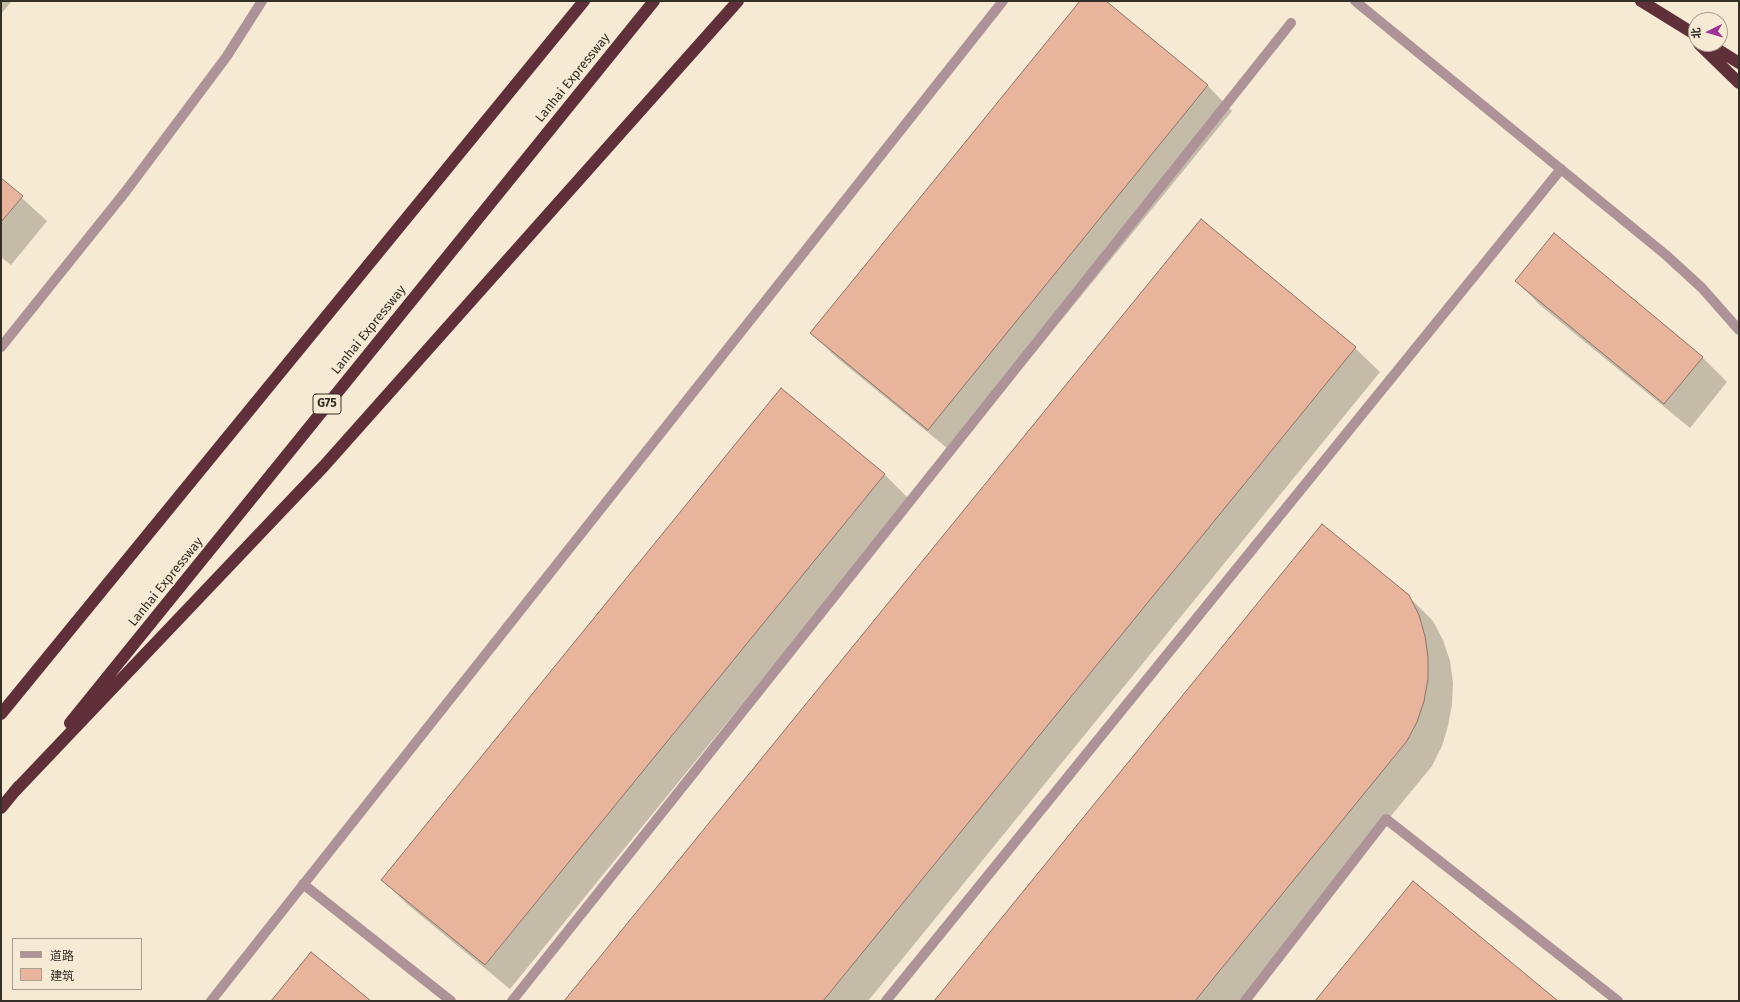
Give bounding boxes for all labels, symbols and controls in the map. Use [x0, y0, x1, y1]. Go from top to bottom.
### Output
north arrow [1688, 12, 1728, 52]
text: 北 [1690, 27, 1703, 39]
street label: Lanhai Expressway [532, 30, 614, 126]
street label: Lanhai Expressway [328, 282, 410, 378]
road number: G75 [313, 394, 341, 414]
street label: Lanhai Expressway [125, 534, 207, 630]
legend [12, 938, 142, 990]
text: 道路 [50, 949, 74, 963]
text: 建筑 [50, 969, 74, 983]

